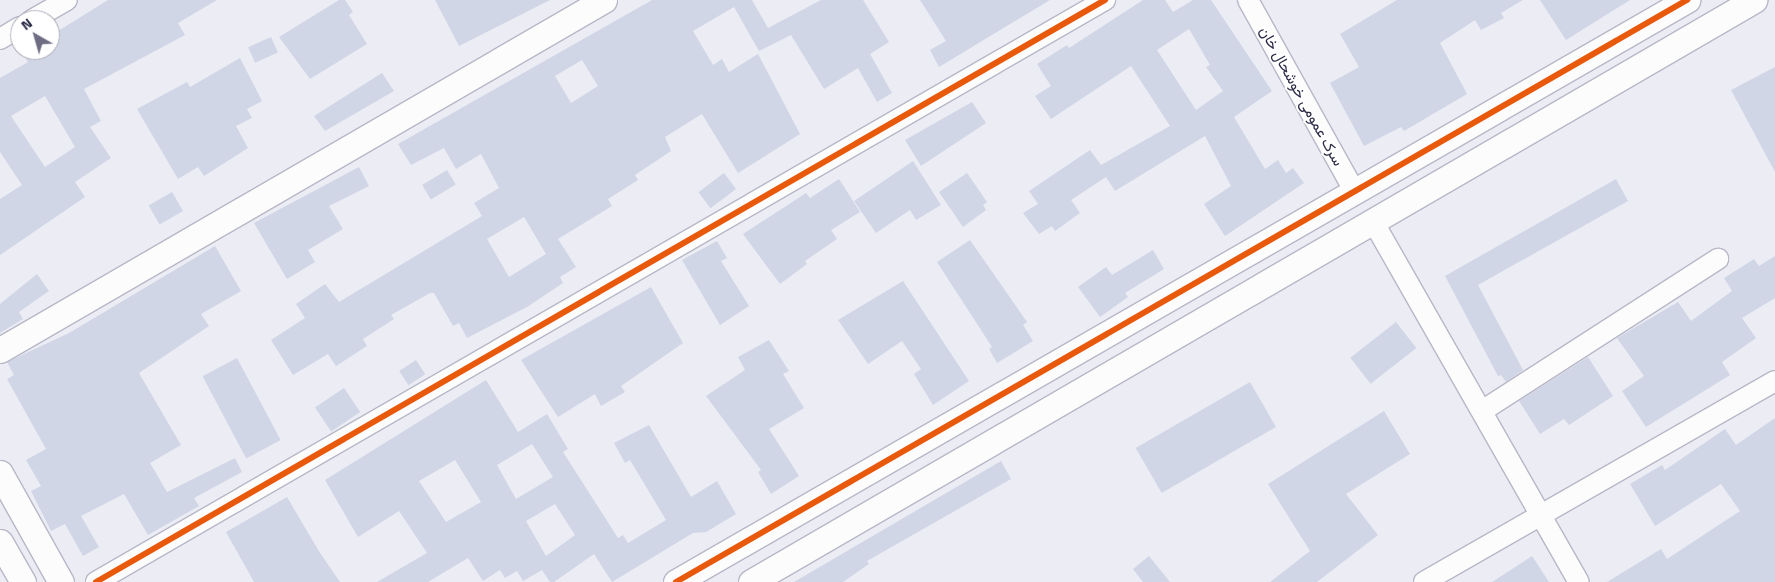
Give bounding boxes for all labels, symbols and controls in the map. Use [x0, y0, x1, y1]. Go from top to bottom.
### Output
north arrow [10, 10, 60, 60]
text: N [16, 12, 36, 35]
street label: سرک عمومی خوشحال خان [1256, 23, 1348, 169]

